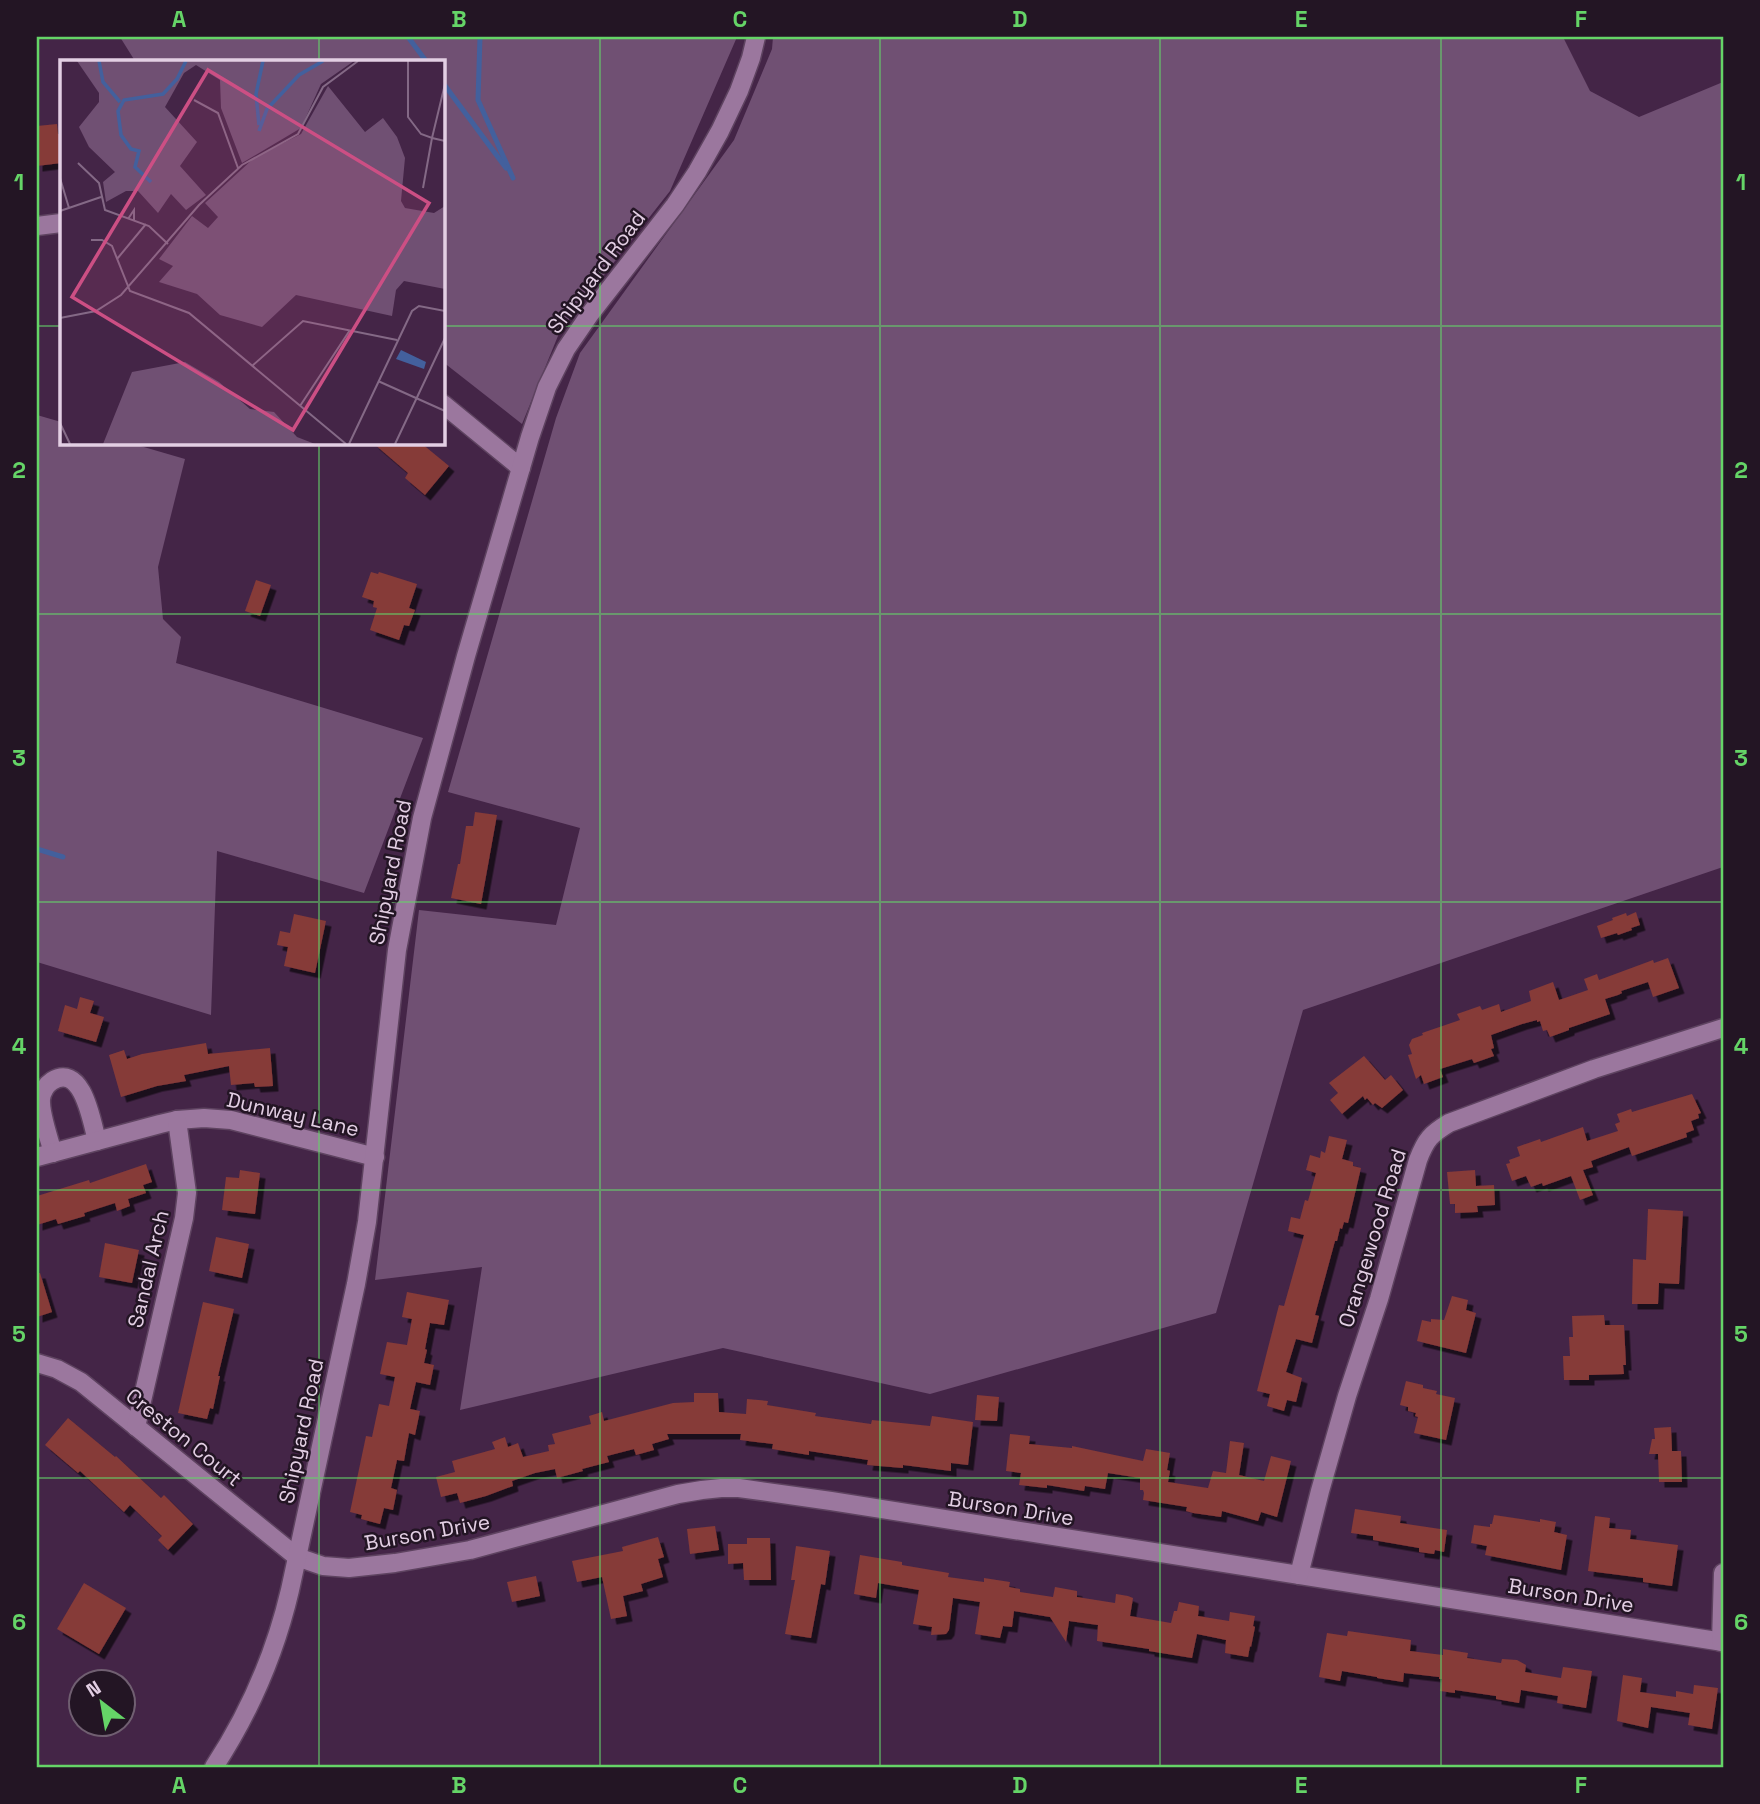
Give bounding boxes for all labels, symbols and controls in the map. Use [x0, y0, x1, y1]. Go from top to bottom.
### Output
text: A [172, 4, 187, 34]
text: B [451, 4, 467, 34]
text: C [733, 4, 747, 34]
text: D [1012, 4, 1028, 34]
text: E [1295, 4, 1307, 34]
text: F [1575, 4, 1587, 34]
inset map [60, 60, 444, 444]
text: 1 [14, 167, 24, 197]
text: 1 [1736, 167, 1746, 197]
street label: Shipyard Road [541, 205, 651, 339]
text: 2 [12, 455, 26, 485]
text: 2 [1734, 455, 1748, 485]
text: 3 [12, 743, 26, 773]
text: 3 [1734, 743, 1748, 773]
street label: Shipyard Road [363, 797, 417, 947]
text: 4 [12, 1031, 27, 1061]
text: 4 [1734, 1031, 1749, 1061]
street label: Dunway Lane [224, 1086, 362, 1142]
street label: Orangewood Road [1332, 1145, 1412, 1331]
street label: Sandal Arch [121, 1208, 175, 1330]
text: 5 [12, 1319, 26, 1349]
text: 5 [1734, 1319, 1748, 1349]
street label: Shipyard Road [272, 1356, 330, 1506]
street label: Creston Court [120, 1382, 248, 1492]
street label: Burson Drive [946, 1485, 1076, 1531]
street label: Burson Drive [362, 1508, 492, 1556]
street label: Burson Drive [1506, 1572, 1636, 1618]
text: 6 [12, 1607, 26, 1637]
text: 6 [1734, 1607, 1748, 1637]
north arrow [66, 1668, 136, 1738]
text: N [82, 1675, 105, 1703]
text: A [172, 1770, 187, 1800]
text: B [451, 1770, 467, 1800]
text: C [733, 1770, 747, 1800]
text: D [1012, 1770, 1028, 1800]
text: E [1295, 1770, 1307, 1800]
text: F [1575, 1770, 1587, 1800]

